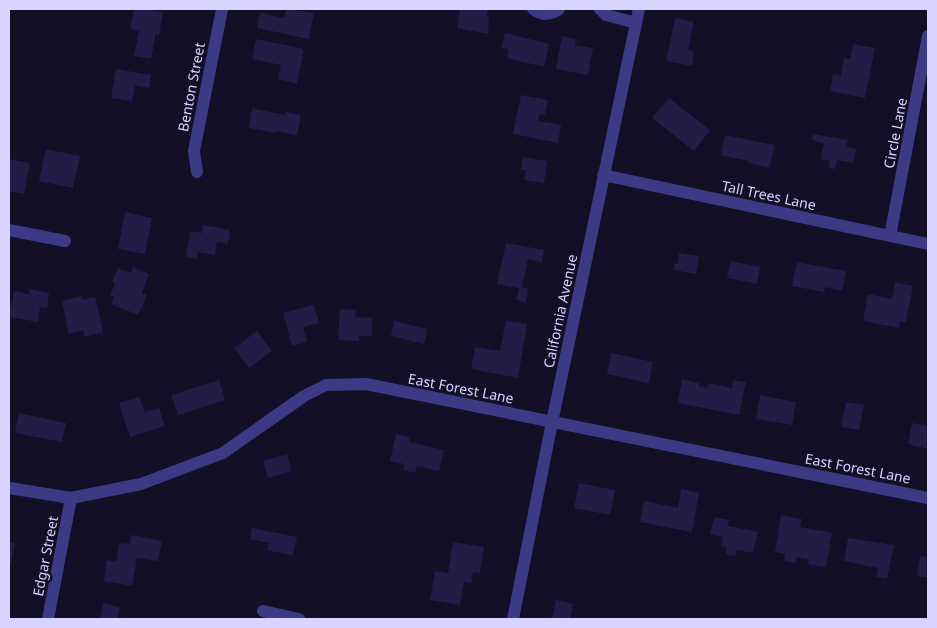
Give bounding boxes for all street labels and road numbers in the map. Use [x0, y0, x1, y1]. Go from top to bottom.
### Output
street label: Benton Street [173, 41, 209, 133]
street label: Circle Lane [879, 96, 911, 170]
street label: Tall Trees Lane [720, 176, 818, 214]
street label: California Avenue [539, 252, 581, 370]
street label: East Forest Lane [407, 368, 516, 408]
street label: East Forest Lane [804, 448, 913, 488]
street label: Edgar Street [28, 514, 62, 598]

